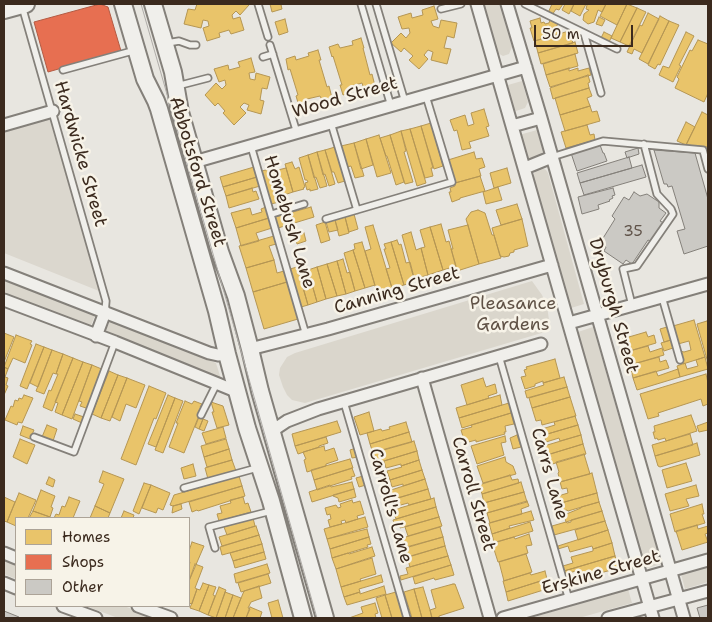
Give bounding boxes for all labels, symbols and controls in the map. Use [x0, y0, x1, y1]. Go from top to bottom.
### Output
scale bar [537, 15, 636, 47]
text: 50 m [542, 24, 580, 44]
street label: Wood Street [290, 73, 400, 123]
street label: Hardwicke Street [49, 78, 111, 230]
street label: Abbotsford Street [164, 94, 230, 250]
street label: Homebush Lane [258, 153, 320, 291]
house number: 35 [623, 223, 643, 241]
street label: Dryburgh Street [583, 236, 643, 376]
street label: Canning Street [332, 263, 462, 319]
park label: Pleasance Gardens [470, 293, 556, 336]
street label: Carrs Lane [526, 426, 572, 522]
street label: Carroll Street [446, 434, 500, 554]
street label: Carroll's Lane [363, 446, 417, 566]
legend [15, 517, 190, 607]
text: Homes [62, 527, 110, 547]
street label: Erskine Street [539, 546, 663, 600]
text: Shops [62, 552, 104, 572]
text: Other [62, 577, 104, 597]

